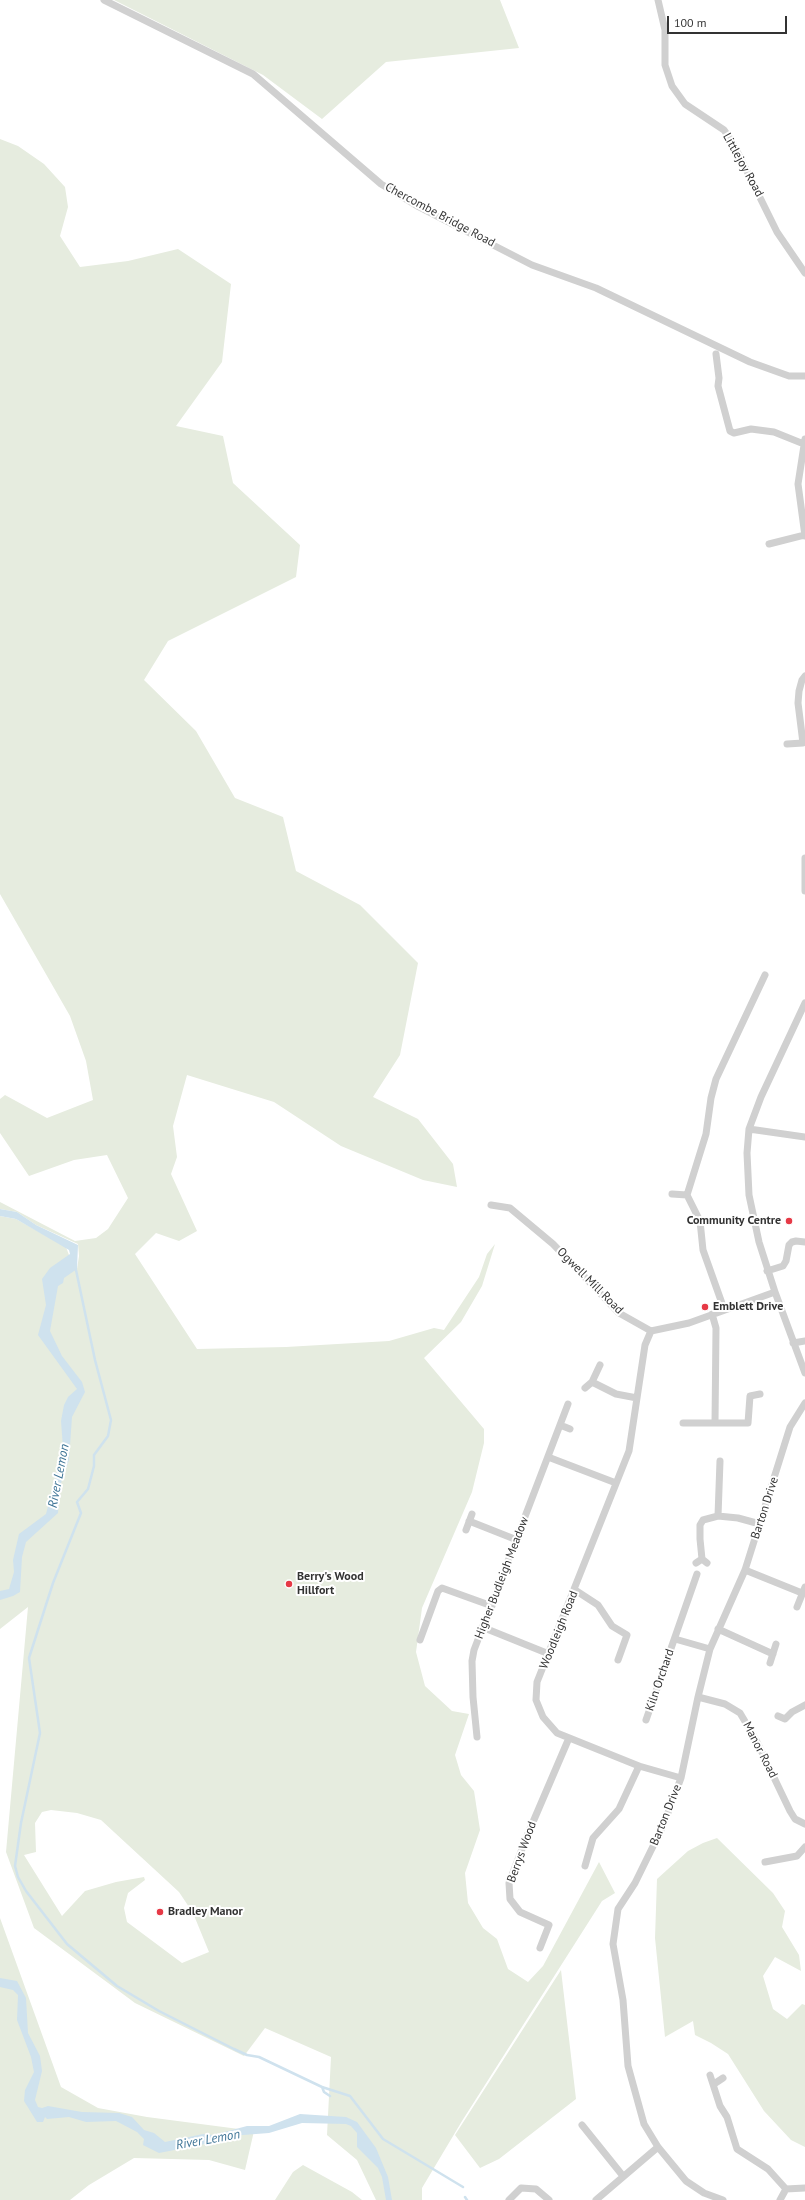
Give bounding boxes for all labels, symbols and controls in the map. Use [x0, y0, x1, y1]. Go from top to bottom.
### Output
scale bar [669, 8, 789, 34]
text: 100 m [674, 15, 707, 30]
street label: Littlejoy Road [720, 131, 766, 199]
street label: Chercombe Bridge Road [382, 180, 498, 250]
place label: Community Centre [687, 1214, 781, 1228]
marker: Community Centre [784, 1216, 794, 1226]
street label: Ogwell Mill Road [554, 1245, 626, 1317]
place label: Emblett Drive [713, 1300, 783, 1314]
marker: Emblett Drive [700, 1302, 710, 1312]
water label: River Lemon [45, 1443, 73, 1509]
street label: Barton Drive [748, 1475, 782, 1541]
street label: Higher Budleigh Meadow [472, 1515, 532, 1641]
place label: Berry's Wood Hillfort [297, 1570, 364, 1598]
marker: Berry's Wood Hillfort [284, 1579, 294, 1589]
street label: Woodleigh Road [537, 1589, 581, 1671]
street label: Kiln Orchard [643, 1647, 677, 1713]
street label: Manor Road [740, 1719, 780, 1781]
street label: Barton Drive [647, 1782, 685, 1848]
street label: Berrys Wood [504, 1820, 540, 1884]
place label: Bradley Manor [168, 1905, 243, 1919]
marker: Bradley Manor [155, 1907, 165, 1917]
water label: River Lemon [175, 2127, 241, 2153]

